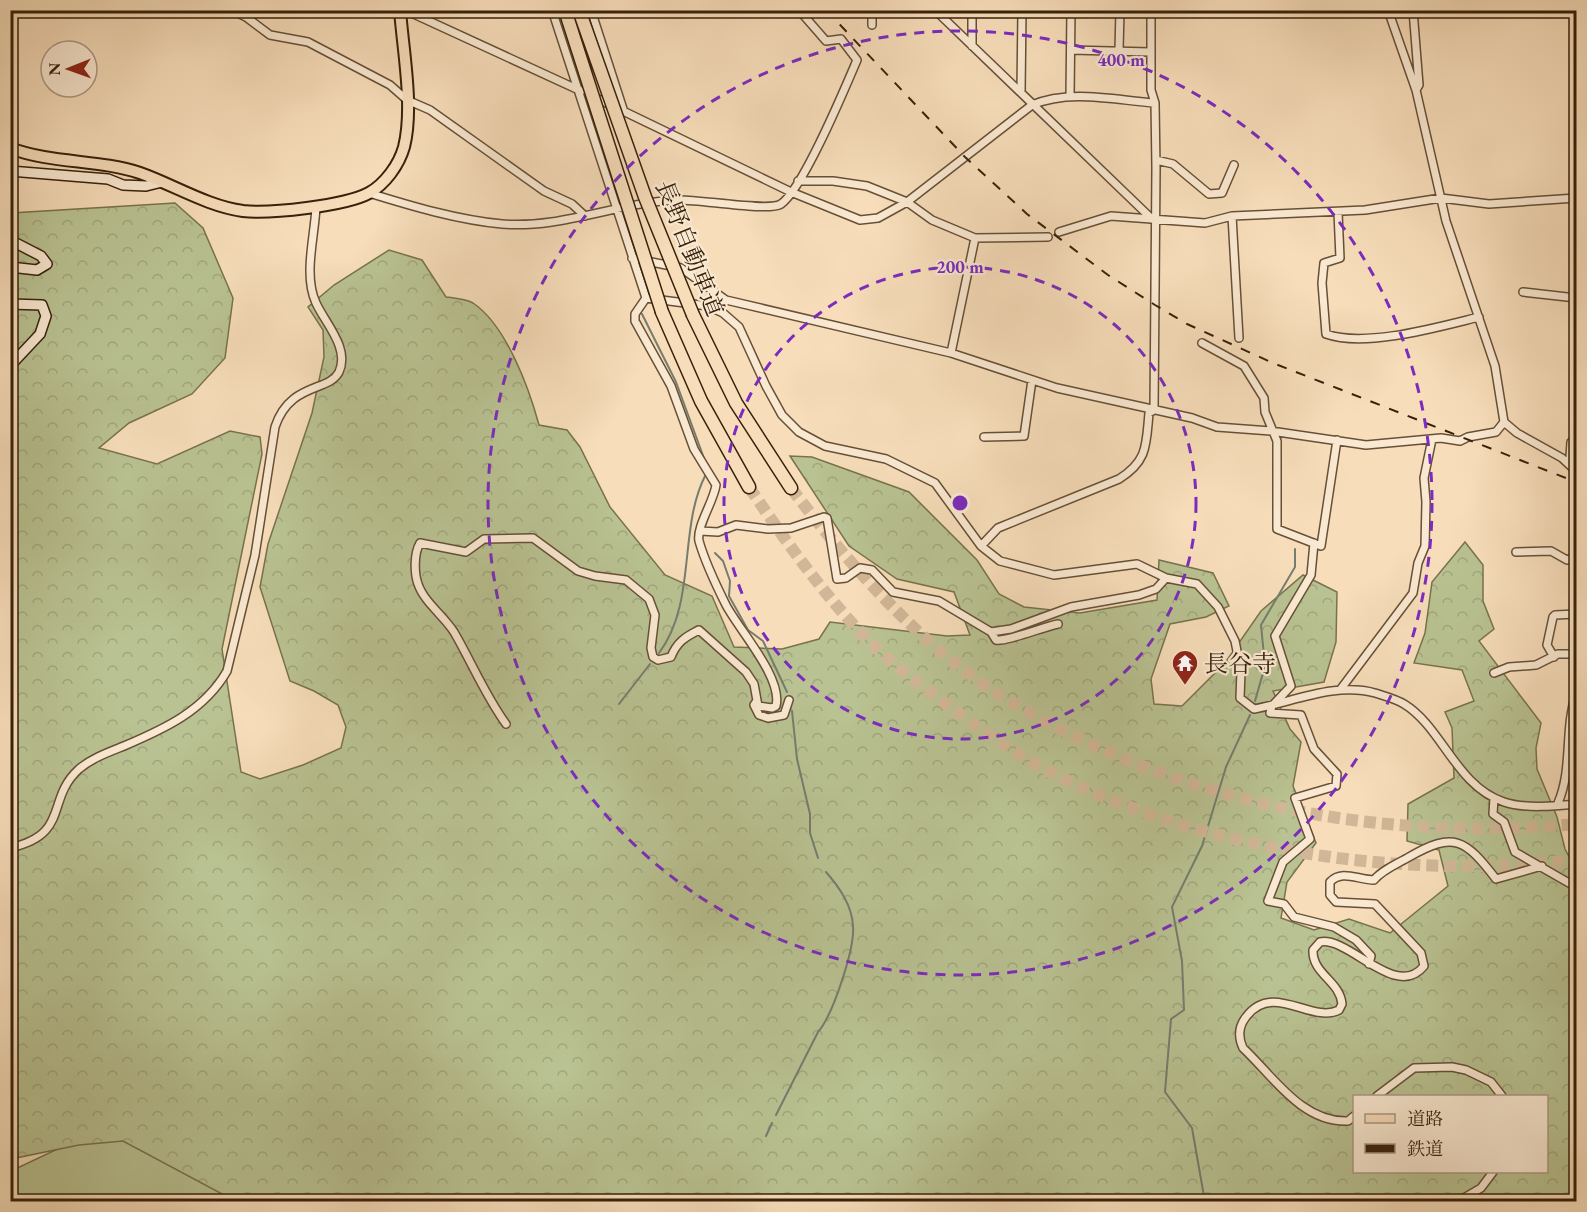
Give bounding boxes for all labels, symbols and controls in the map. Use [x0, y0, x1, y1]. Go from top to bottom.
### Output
north arrow [39, 39, 99, 99]
text: 400 m [1097, 48, 1145, 71]
text: N [44, 63, 65, 76]
street label: 長野自動車道 [649, 175, 731, 321]
text: 200 m [936, 255, 984, 278]
centre of rings [950, 493, 970, 513]
temple icon: 長谷寺 [1170, 648, 1200, 686]
place label: 長谷寺 [1204, 648, 1276, 679]
legend [1353, 1095, 1548, 1173]
text: 道路 [1407, 1107, 1443, 1130]
text: 鉄道 [1407, 1137, 1443, 1160]

